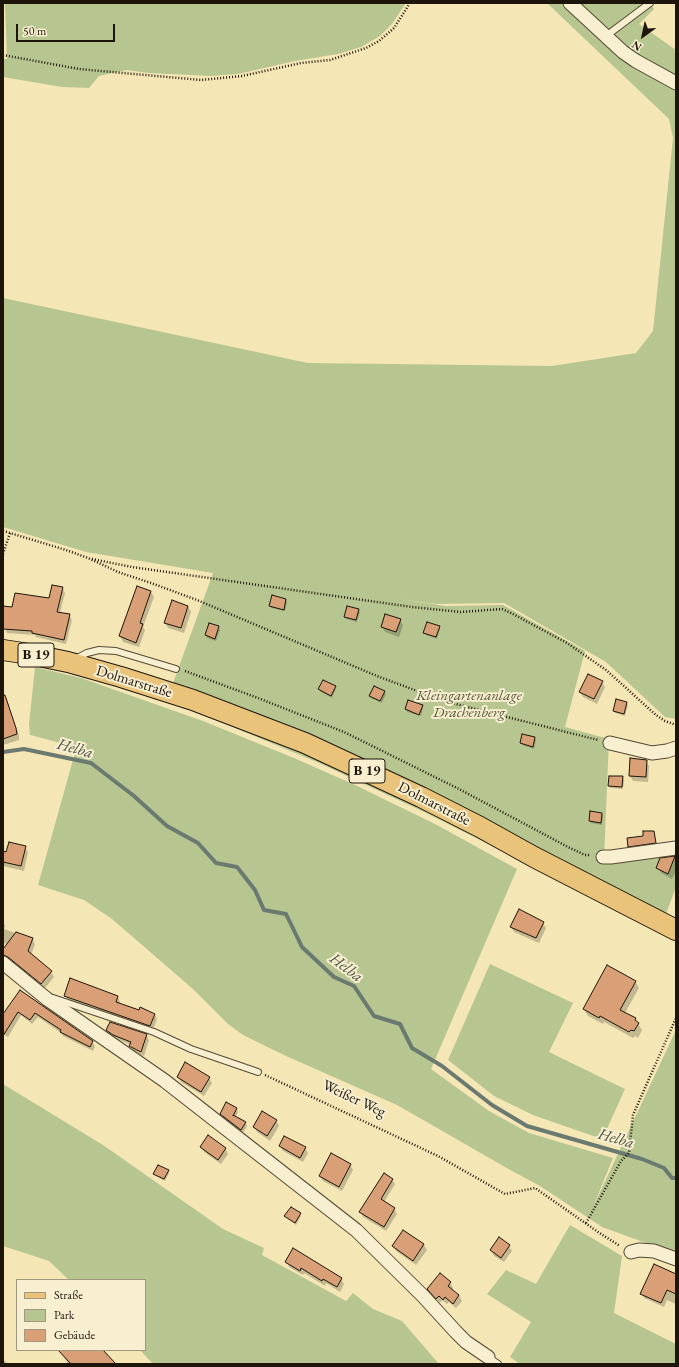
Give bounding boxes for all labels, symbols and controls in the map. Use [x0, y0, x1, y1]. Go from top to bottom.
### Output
scale bar [18, 16, 117, 42]
north arrow [623, 16, 663, 56]
text: 50 m [23, 23, 46, 39]
text: N [629, 38, 644, 54]
road number: B 19 [18, 643, 54, 667]
street label: Dolmarstraße [94, 662, 174, 702]
park label: Kleingartenanlage Drachenberg [416, 687, 522, 722]
water label: Helba [55, 735, 95, 763]
road number: B 19 [349, 759, 385, 783]
street label: Dolmarstraße [395, 778, 473, 830]
water label: Helba [326, 949, 366, 987]
street label: Weißer Weg [319, 1077, 389, 1121]
water label: Helba [596, 1125, 636, 1153]
legend [16, 1279, 146, 1351]
text: Straße [54, 1287, 83, 1303]
text: Park [54, 1307, 74, 1323]
text: Gebäude [54, 1327, 95, 1343]

